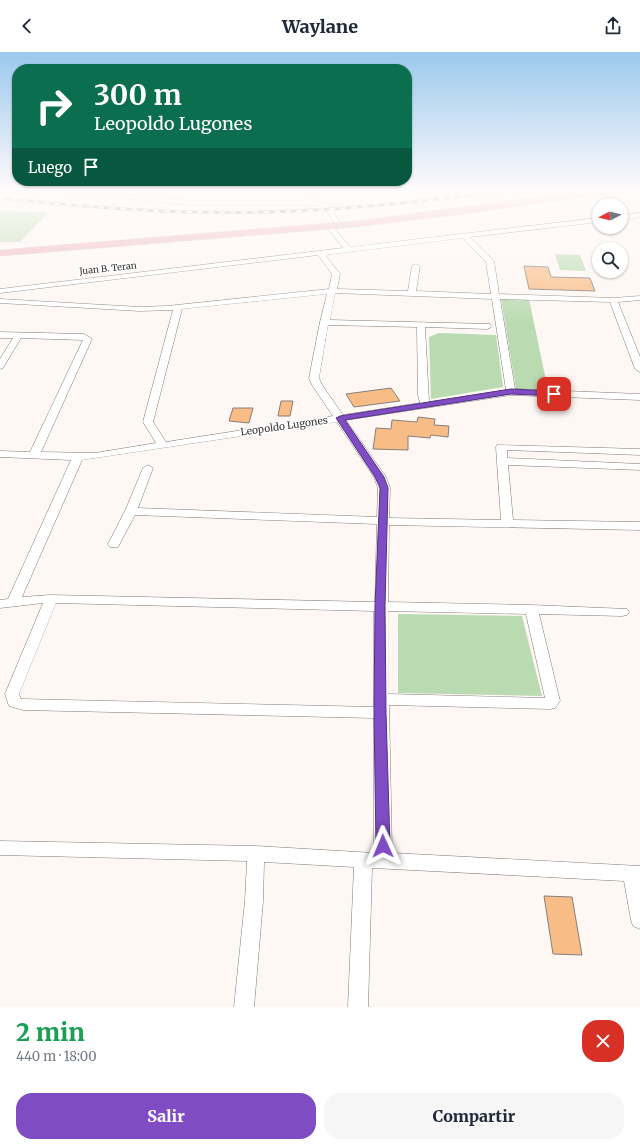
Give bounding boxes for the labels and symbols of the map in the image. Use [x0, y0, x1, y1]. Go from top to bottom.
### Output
north arrow [592, 198, 628, 234]
street label: Juan B. Teran [78, 260, 137, 277]
pin [537, 377, 571, 411]
street label: Leopoldo Lugones [240, 413, 329, 439]
position arrow [362, 825, 404, 867]

